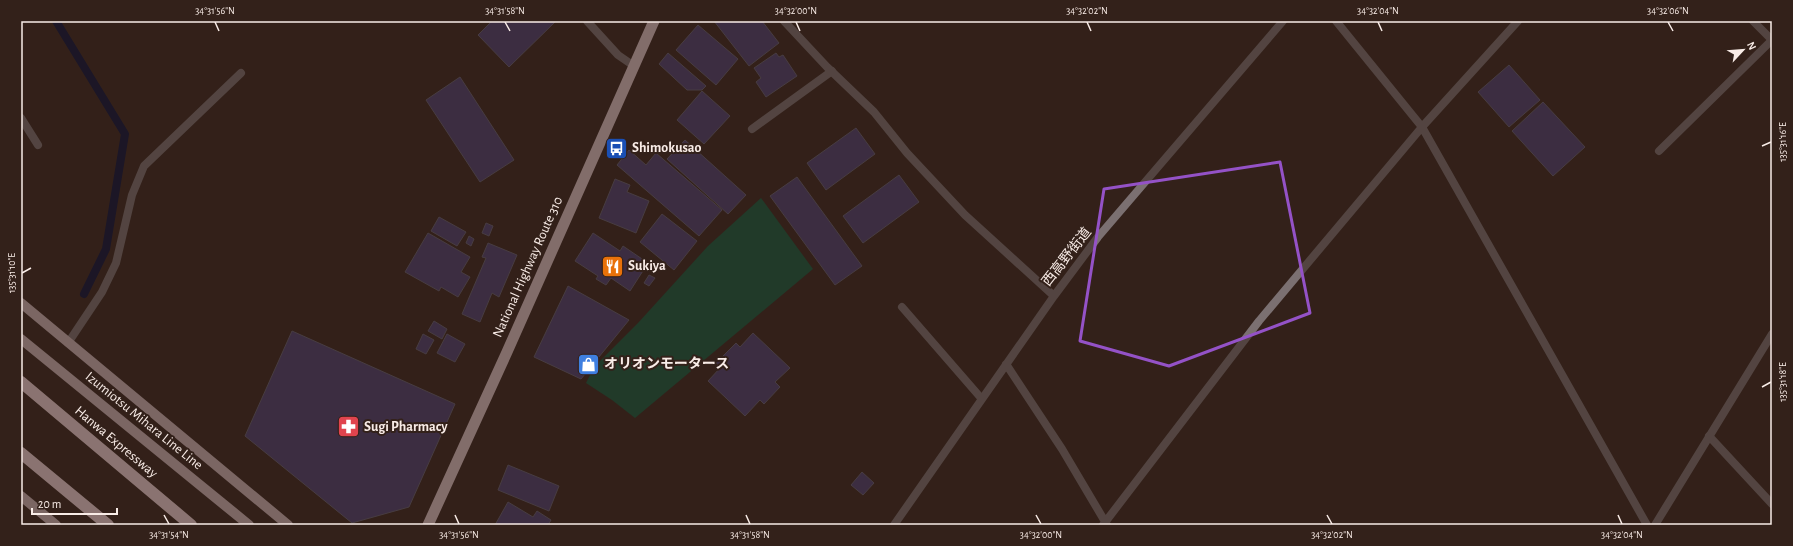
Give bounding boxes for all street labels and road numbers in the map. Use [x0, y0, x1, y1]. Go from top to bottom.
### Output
street label: National Highway Route 310 [491, 194, 565, 340]
street label: 西高野街道 [1039, 224, 1094, 289]
street label: Izumiotsu Mihara Line Line [83, 370, 205, 472]
street label: Hanwa Expressway [72, 403, 160, 481]

